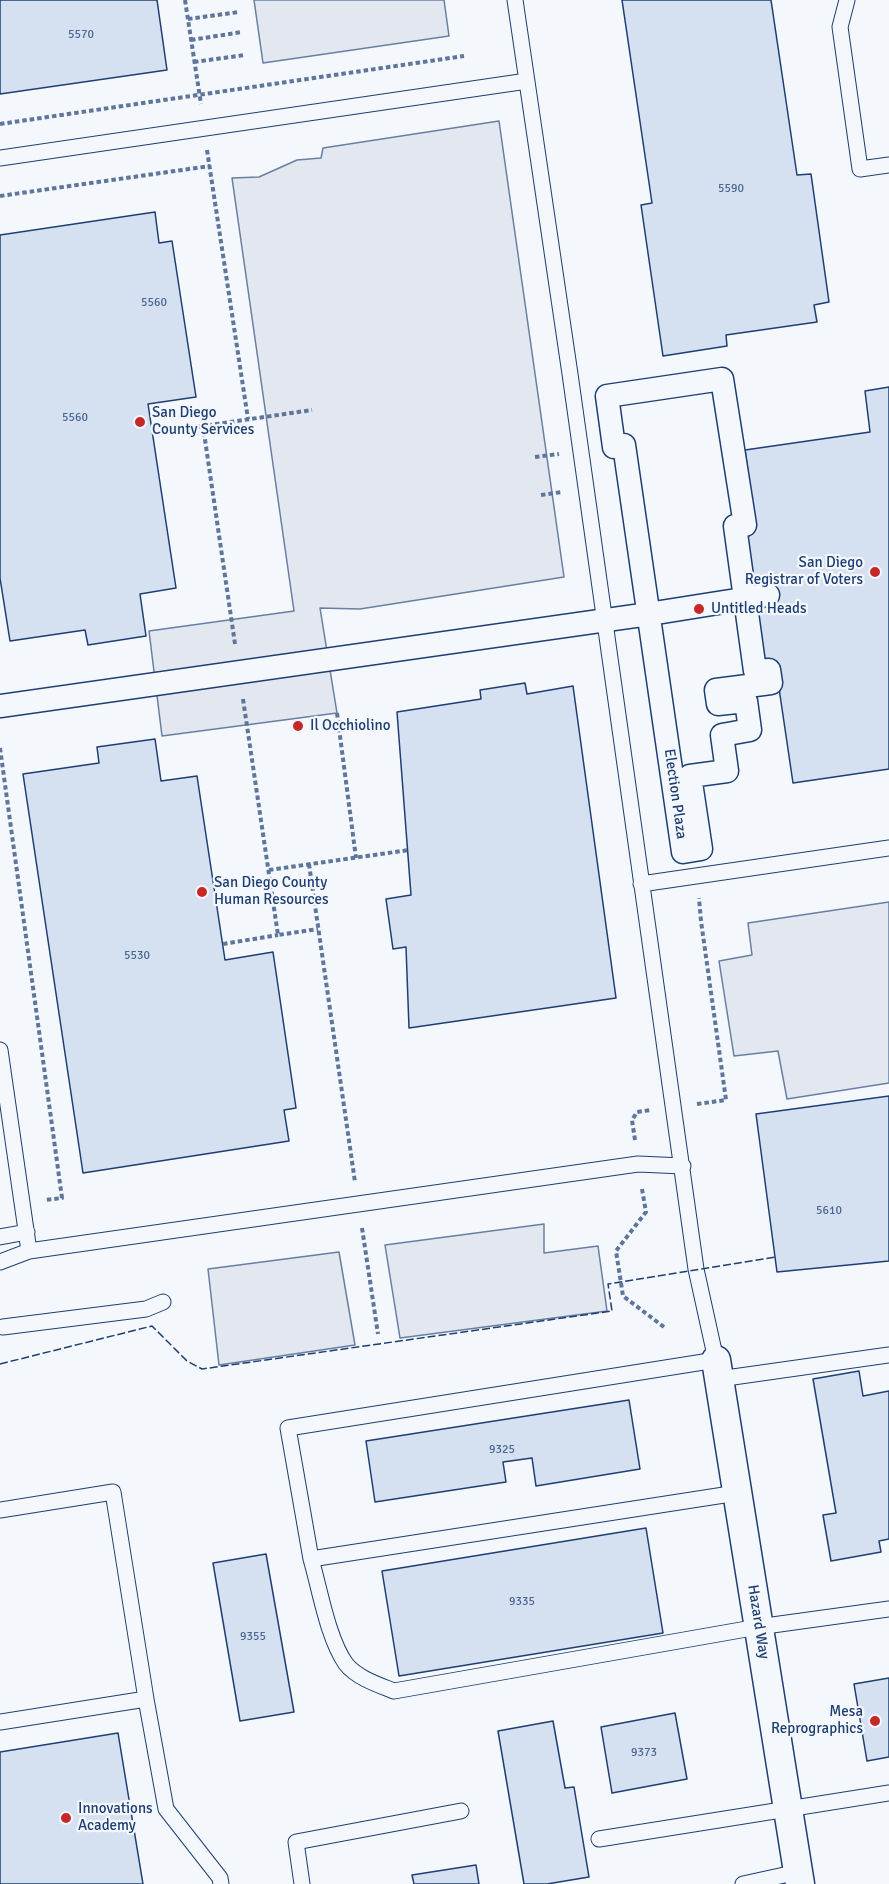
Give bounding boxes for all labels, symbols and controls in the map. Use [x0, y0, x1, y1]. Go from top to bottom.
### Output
house number: 5570 [68, 28, 94, 42]
house number: 5590 [718, 182, 744, 196]
house number: 5560 [141, 296, 167, 310]
place label: San Diego County Services [152, 404, 254, 439]
house number: 5560 [62, 411, 88, 425]
marker: San Diego County Services [133, 415, 147, 429]
place label: San Diego Registrar of Voters [745, 554, 863, 589]
marker: San Diego Registrar of Voters [868, 565, 882, 579]
place label: Untitled Heads [711, 600, 807, 618]
marker: Untitled Heads [692, 602, 706, 616]
place label: Il Occhiolino [310, 717, 390, 735]
marker: Il Occhiolino [291, 719, 305, 733]
street label: Election Plaza [660, 748, 690, 840]
place label: San Diego County Human Resources [214, 874, 329, 909]
marker: San Diego County Human Resources [195, 885, 209, 899]
house number: 5530 [124, 949, 150, 963]
house number: 5610 [816, 1204, 842, 1218]
house number: 9325 [489, 1443, 515, 1457]
street label: Hazard Way [743, 1583, 773, 1661]
house number: 9335 [509, 1595, 535, 1609]
house number: 9355 [240, 1630, 266, 1644]
place label: Mesa Reprographics [771, 1703, 863, 1738]
marker: Mesa Reprographics [868, 1714, 882, 1728]
house number: 9373 [631, 1746, 657, 1760]
place label: Innovations Academy [78, 1800, 153, 1835]
marker: Innovations Academy [59, 1811, 73, 1825]

